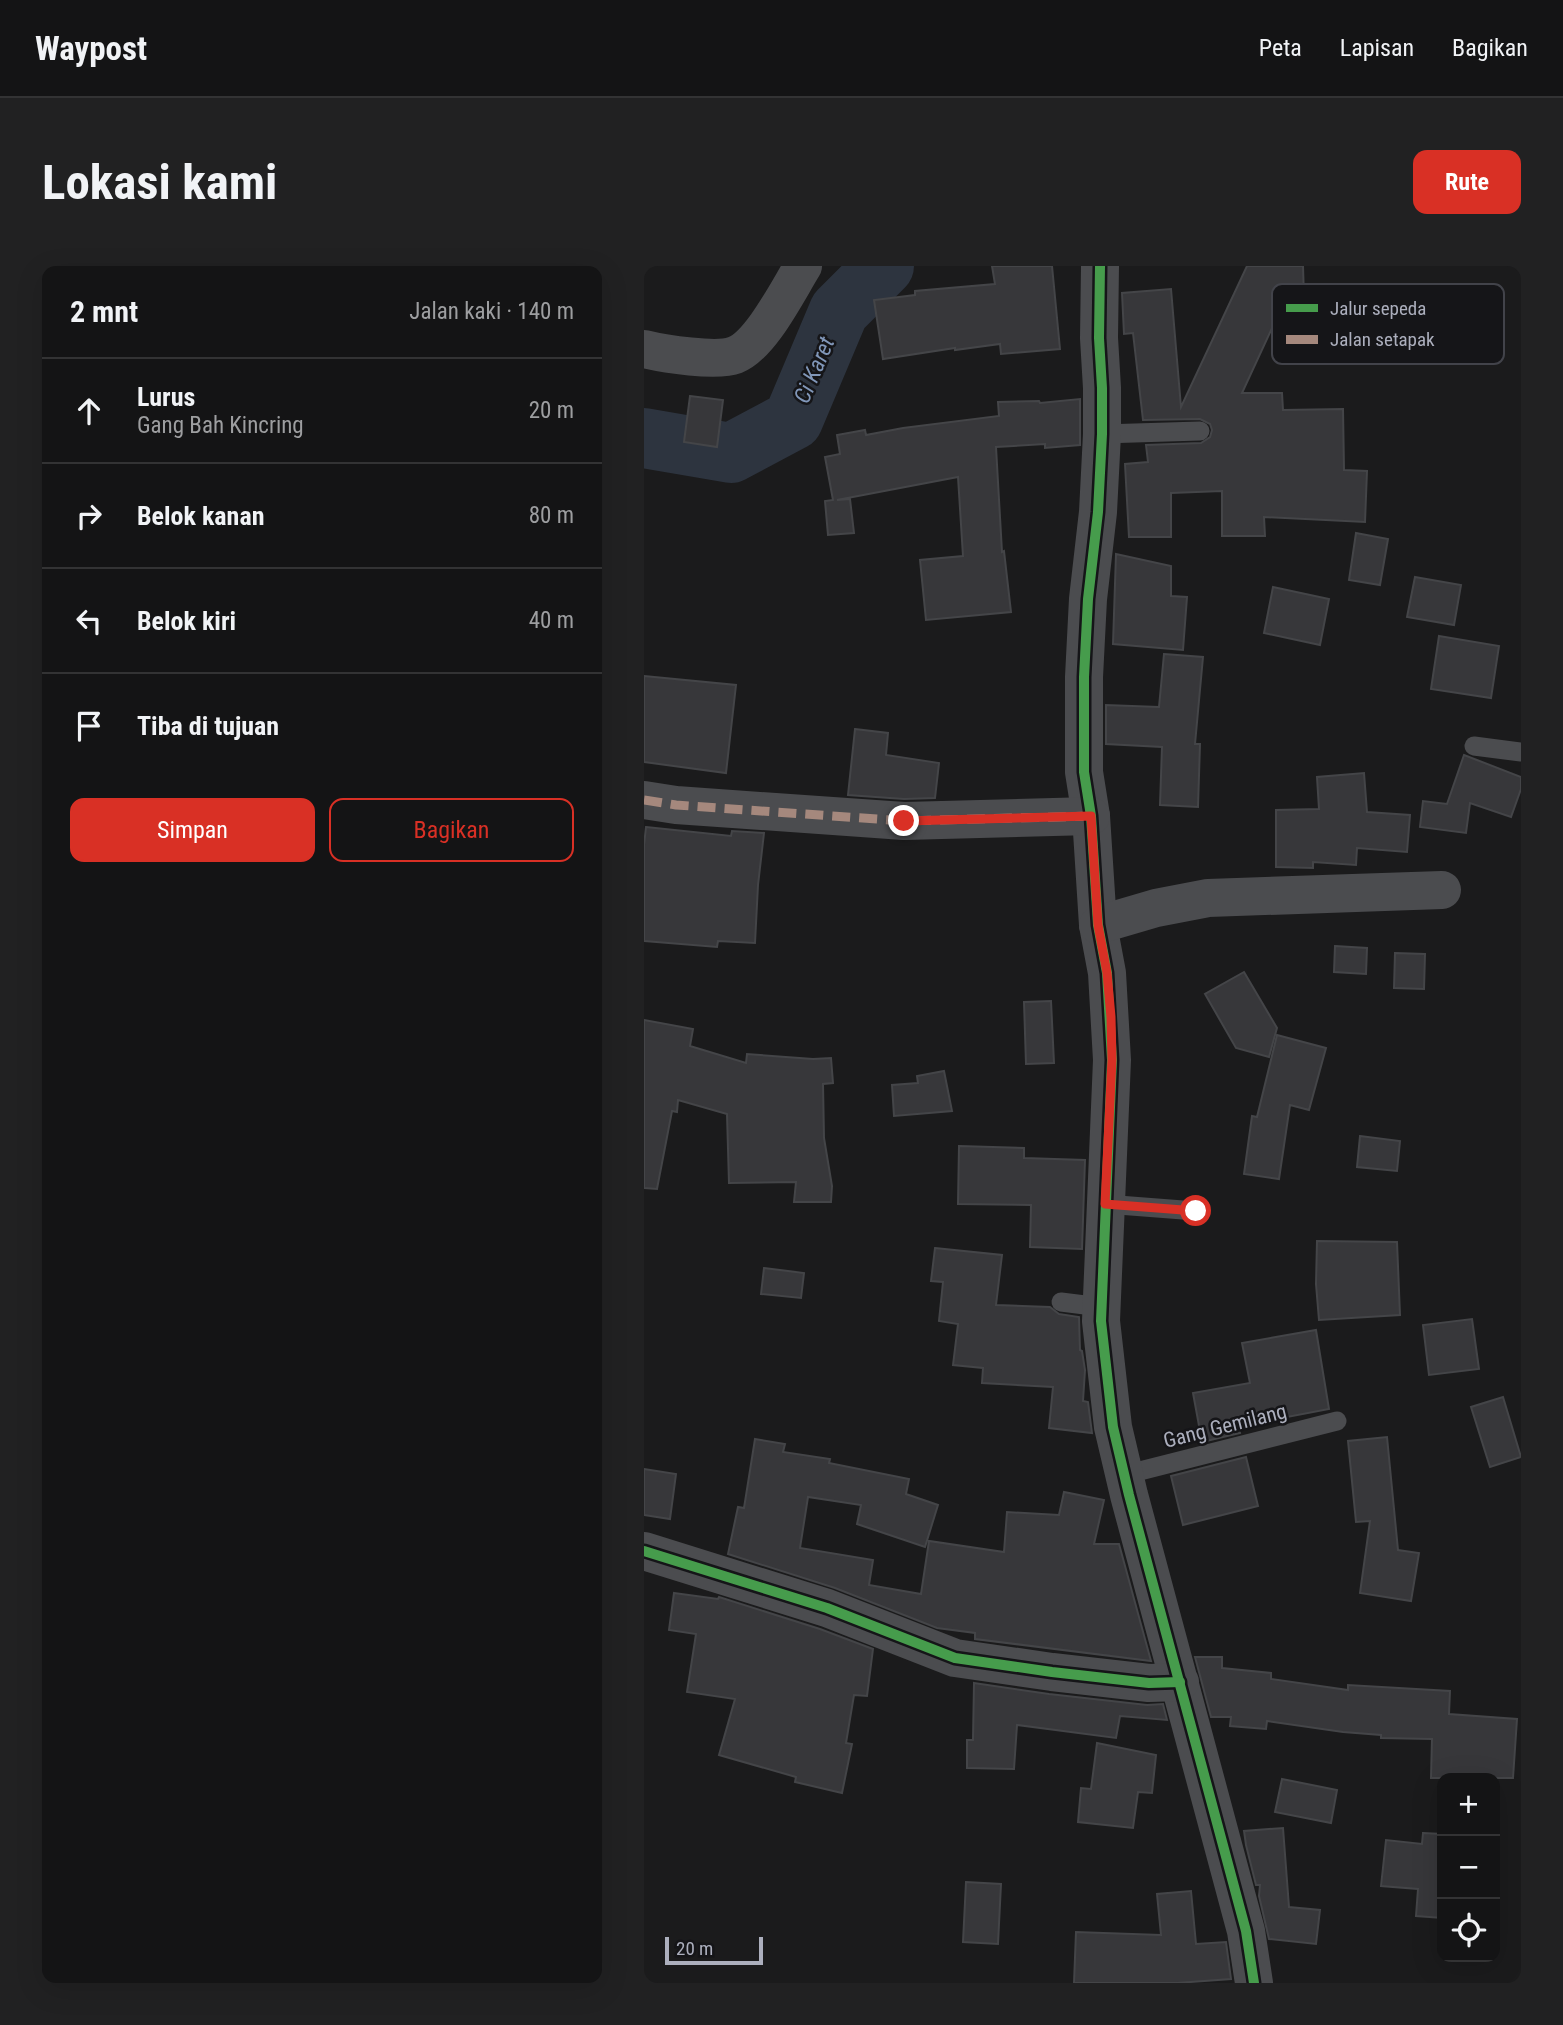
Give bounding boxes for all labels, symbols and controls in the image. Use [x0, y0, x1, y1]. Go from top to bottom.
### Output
text: Waypost [35, 29, 147, 68]
text: Peta [1259, 34, 1302, 62]
text: Lapisan [1340, 34, 1414, 62]
text: Bagikan [1452, 34, 1528, 62]
button: Rute [1413, 150, 1521, 214]
text: Lokasi kami [42, 154, 277, 211]
legend [1272, 284, 1504, 364]
text: 2 mnt [70, 294, 138, 329]
text: Jalur sepeda [1330, 297, 1426, 320]
text: Jalan kaki · 140 m [409, 298, 574, 325]
text: Jalan setapak [1330, 328, 1435, 351]
water label: Ci Karet [788, 333, 841, 407]
text: Lurus [137, 382, 195, 412]
icon: ahead [70, 392, 108, 430]
text: 20 m [529, 397, 574, 424]
text: Gang Bah Kincring [137, 412, 304, 439]
icon: right [70, 497, 108, 535]
text: Belok kanan [137, 501, 264, 531]
text: 80 m [529, 502, 574, 529]
icon: left [70, 602, 108, 640]
text: Belok kiri [137, 606, 236, 636]
text: 40 m [529, 607, 574, 634]
icon: arrive [70, 707, 108, 745]
text: Tiba di tujuan [137, 711, 279, 741]
button: Simpan [70, 798, 315, 862]
button: Bagikan [329, 798, 574, 862]
route end [888, 805, 919, 836]
route start [1180, 1195, 1211, 1226]
street label: Gang Gemilang [1161, 1399, 1289, 1453]
map controls [1437, 1773, 1500, 1962]
button: + [1437, 1773, 1500, 1836]
button: − [1437, 1836, 1500, 1899]
button: locate [1437, 1899, 1500, 1962]
scale bar [665, 1934, 763, 1966]
text: 20 m [676, 1937, 713, 1960]

